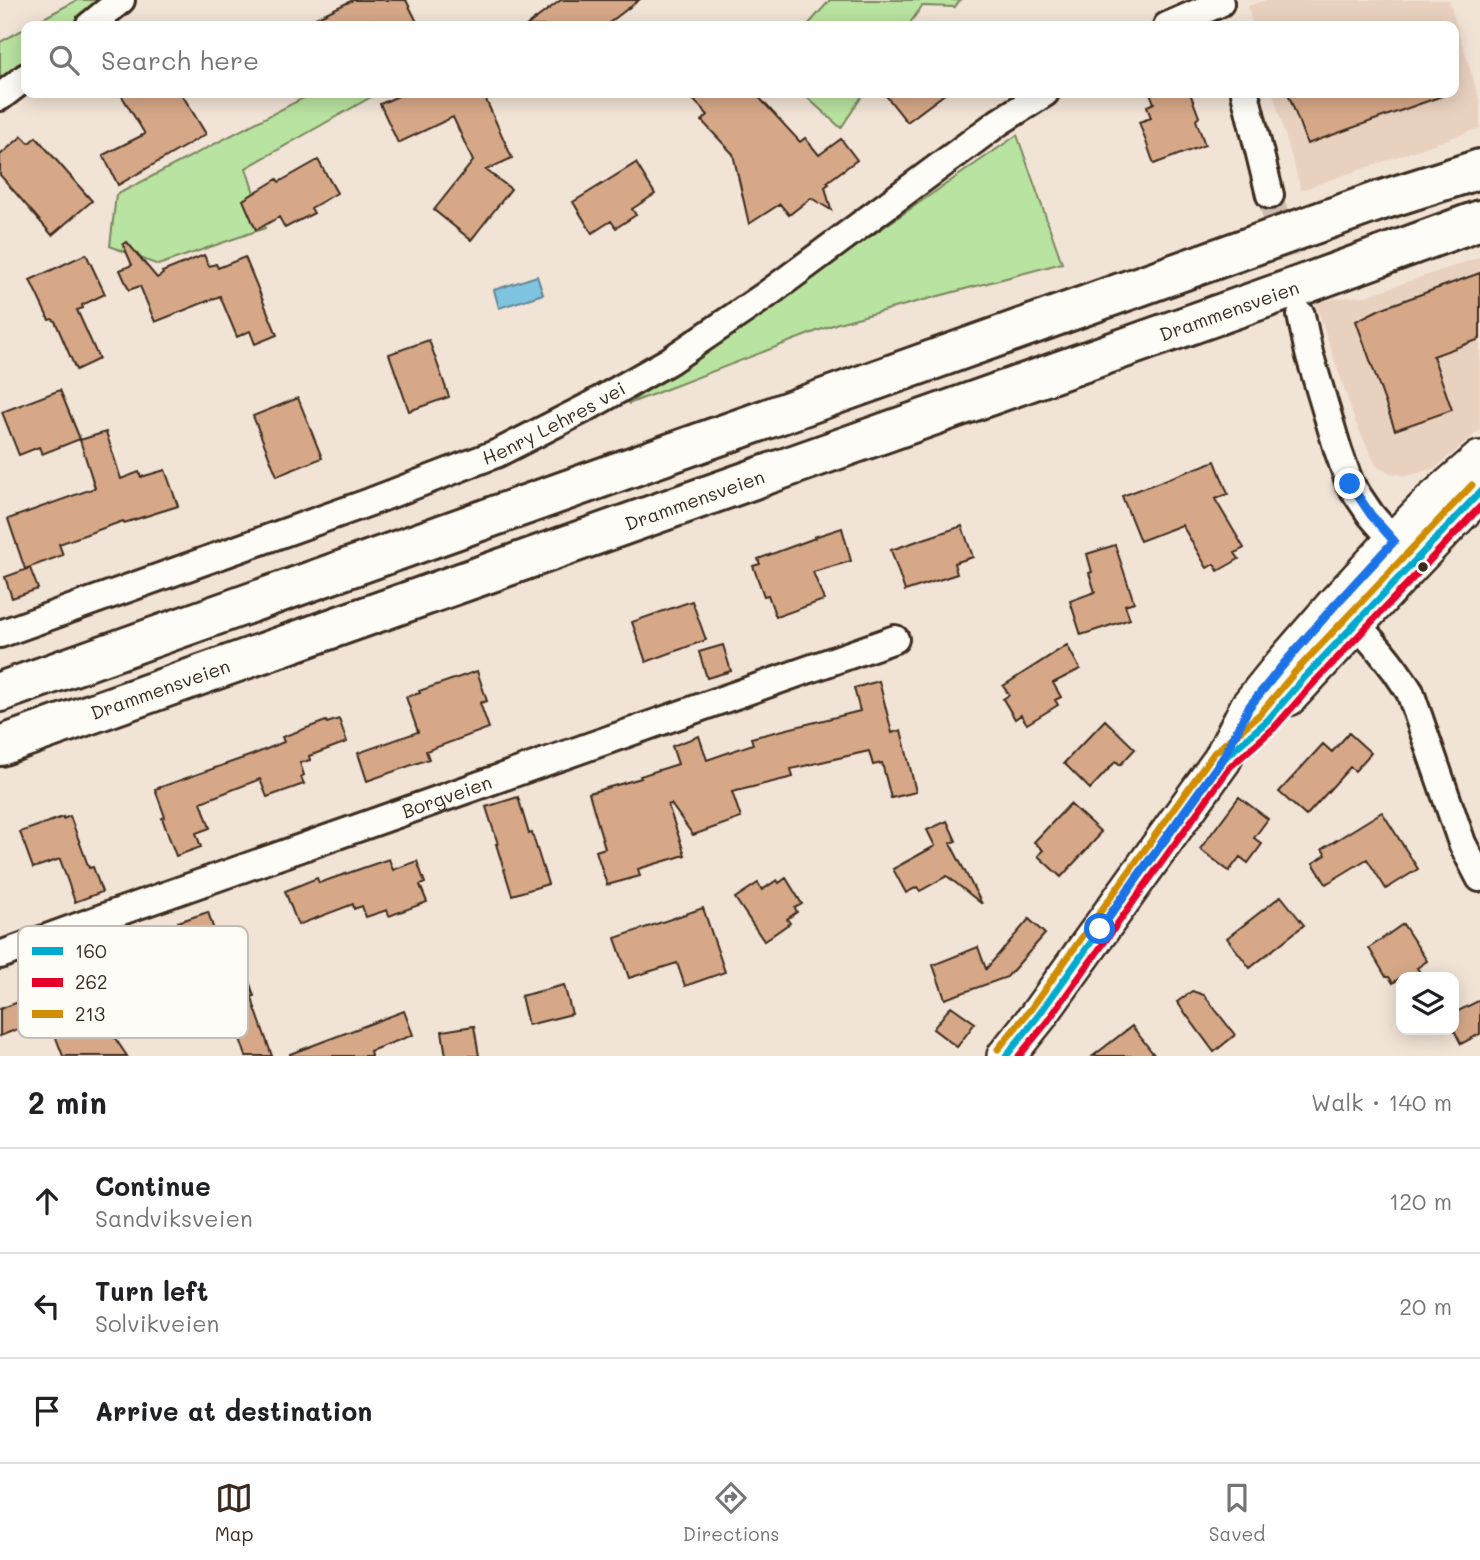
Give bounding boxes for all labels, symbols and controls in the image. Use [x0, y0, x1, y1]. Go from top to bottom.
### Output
search box [21, 21, 1459, 98]
icon: search [45, 41, 83, 79]
text: Search here [101, 43, 259, 77]
street label: Drammensveien [1156, 274, 1302, 346]
street label: Henry Lehres vei [478, 375, 630, 470]
street label: Drammensveien [621, 463, 768, 536]
route end [1334, 468, 1365, 499]
unlabelled marker [1416, 560, 1430, 574]
street label: Drammensveien [87, 653, 233, 725]
street label: Borgveien [398, 769, 495, 823]
route start [1084, 913, 1115, 944]
legend [18, 926, 248, 1038]
text: 160 [75, 938, 107, 963]
text: 262 [75, 969, 108, 994]
map controls [1396, 972, 1459, 1035]
button: layers [1396, 972, 1459, 1035]
text: 213 [75, 1001, 105, 1026]
text: 2 min [28, 1082, 107, 1122]
text: Walk · 140 m [1311, 1087, 1452, 1117]
text: Continue [95, 1169, 211, 1203]
icon: ahead [28, 1182, 66, 1220]
text: 120 m [1389, 1186, 1452, 1216]
text: Sandviksveien [95, 1203, 253, 1233]
text: Turn left [95, 1274, 208, 1308]
icon: left [28, 1287, 66, 1325]
text: 20 m [1399, 1291, 1452, 1321]
text: Solvikveien [95, 1308, 219, 1338]
icon: arrive [28, 1392, 66, 1430]
text: Arrive at destination [95, 1394, 372, 1428]
tab: Map [215, 1479, 253, 1546]
tab: Directions [683, 1479, 779, 1546]
tab: Saved [1209, 1479, 1265, 1546]

